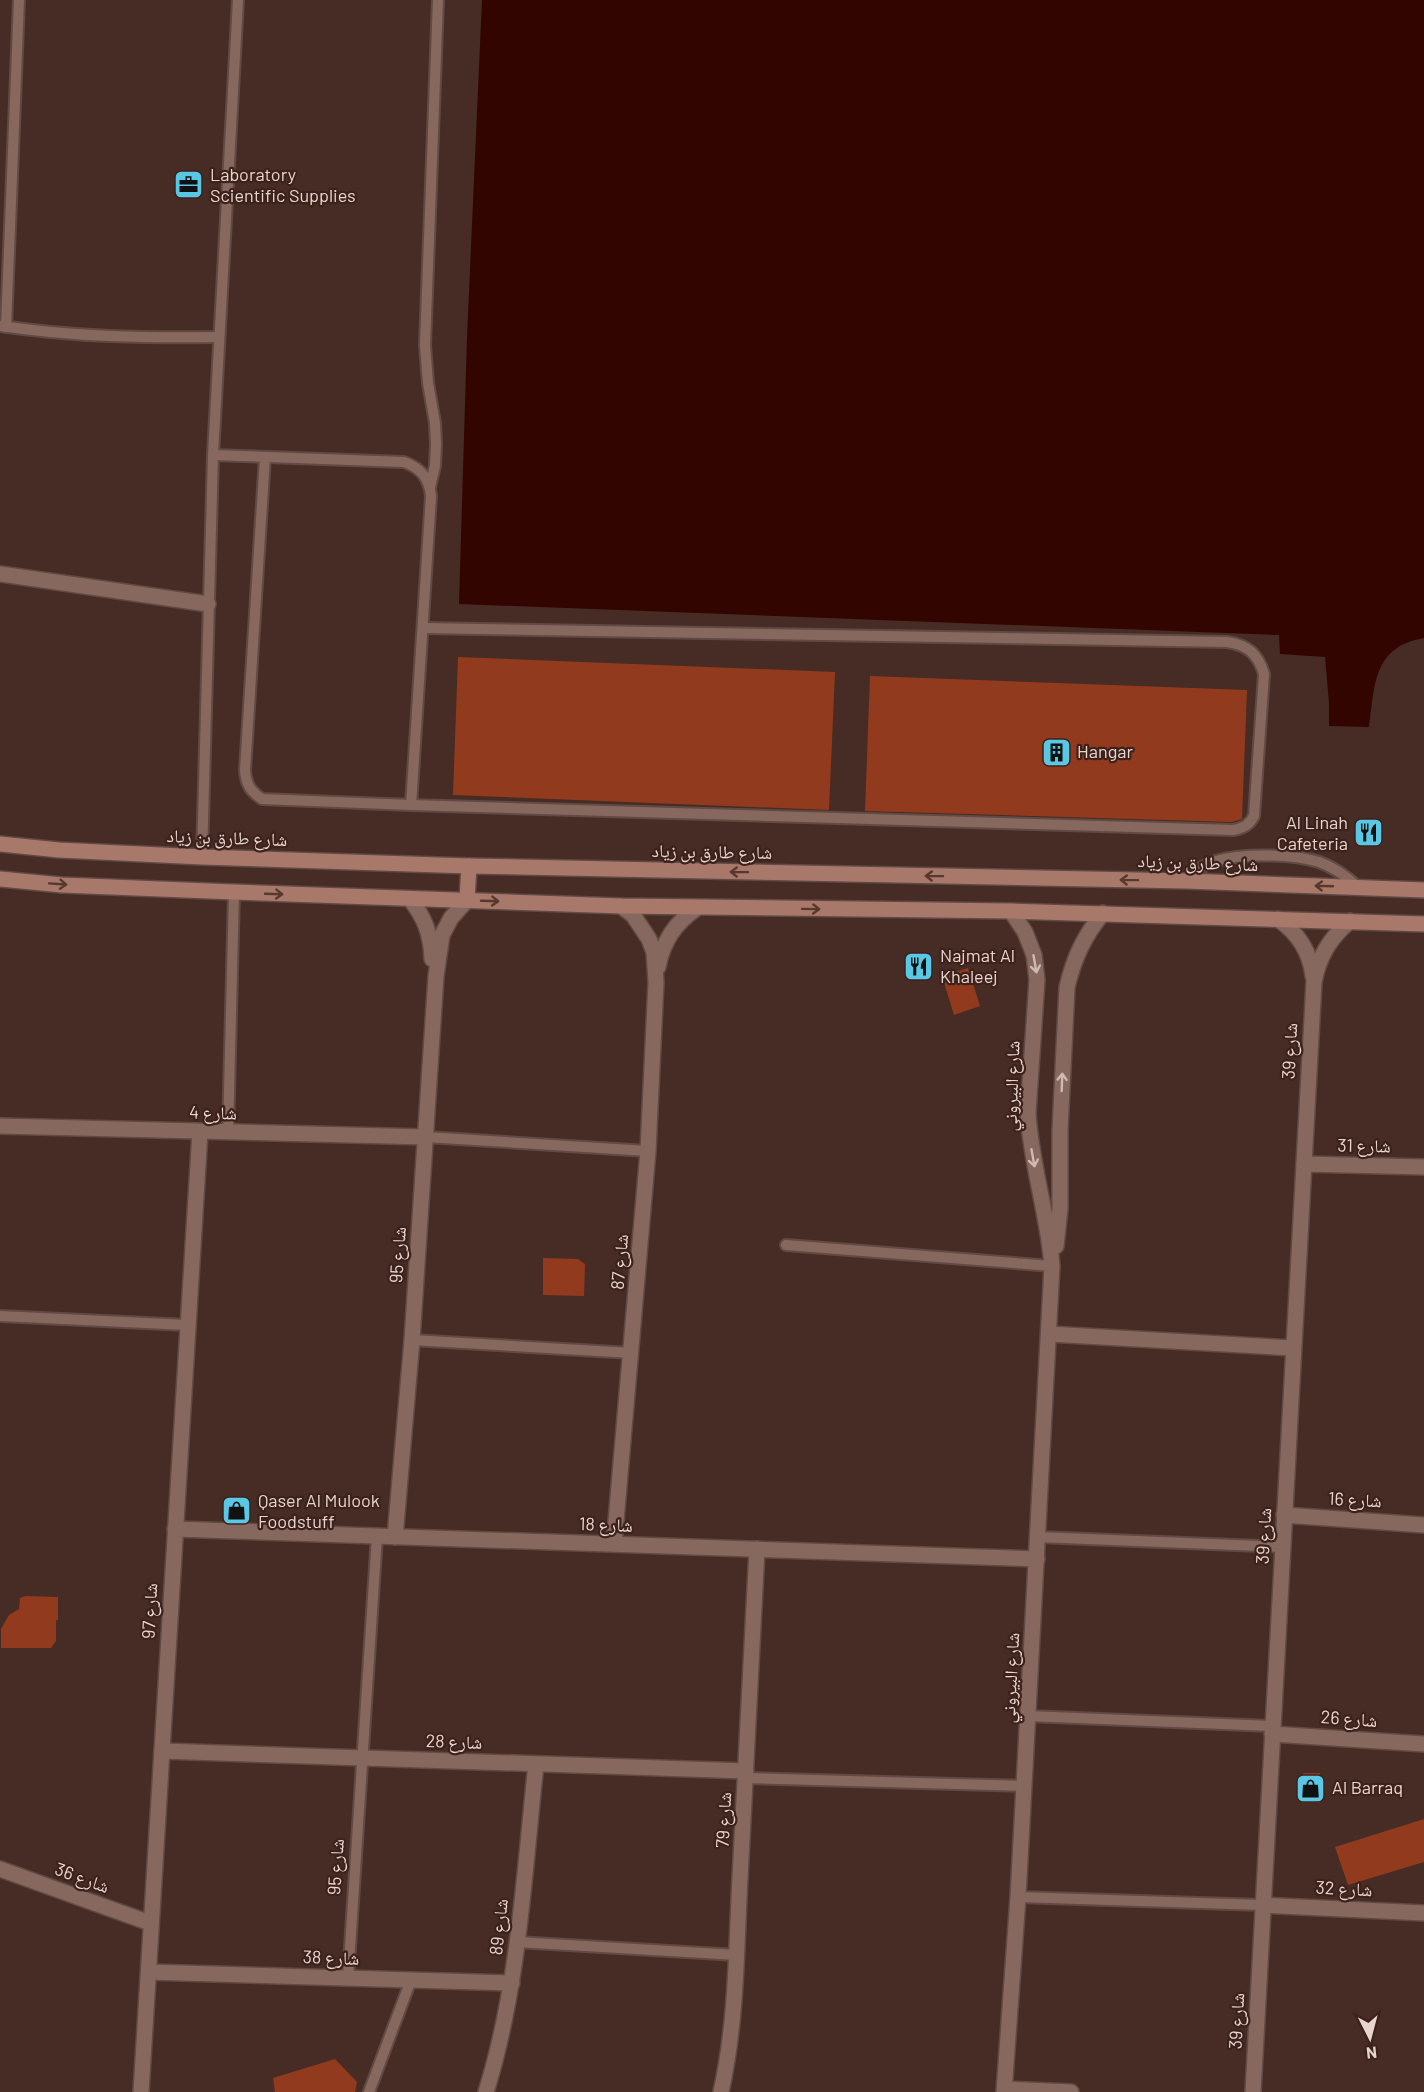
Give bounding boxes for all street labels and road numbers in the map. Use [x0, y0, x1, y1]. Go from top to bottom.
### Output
street label: شارع طارق بن زياد [166, 824, 288, 851]
street label: شارع طارق بن زياد [651, 839, 773, 864]
street label: شارع طارق بن زياد [1137, 849, 1259, 876]
street label: شارع 39 [1277, 1022, 1302, 1080]
street label: شارع البيروني [998, 1040, 1028, 1132]
street label: شارع 4 [189, 1101, 237, 1124]
street label: شارع 31 [1337, 1134, 1391, 1157]
street label: شارع 95 [384, 1226, 411, 1284]
street label: شارع 87 [606, 1233, 633, 1291]
street label: شارع 16 [1328, 1487, 1382, 1512]
street label: شارع 39 [1251, 1507, 1276, 1565]
street label: شارع 18 [579, 1512, 633, 1537]
street label: شارع 97 [137, 1583, 162, 1639]
street label: شارع البيروني [997, 1632, 1028, 1724]
street label: شارع 26 [1320, 1705, 1378, 1732]
street label: شارع 28 [425, 1729, 483, 1754]
street label: شارع 79 [711, 1792, 736, 1848]
street label: شارع 95 [322, 1838, 349, 1896]
street label: شارع 36 [52, 1857, 113, 1898]
street label: شارع 32 [1315, 1876, 1373, 1901]
street label: شارع 89 [484, 1898, 513, 1956]
street label: شارع 38 [302, 1945, 360, 1970]
street label: شارع 39 [1224, 1992, 1249, 2050]

